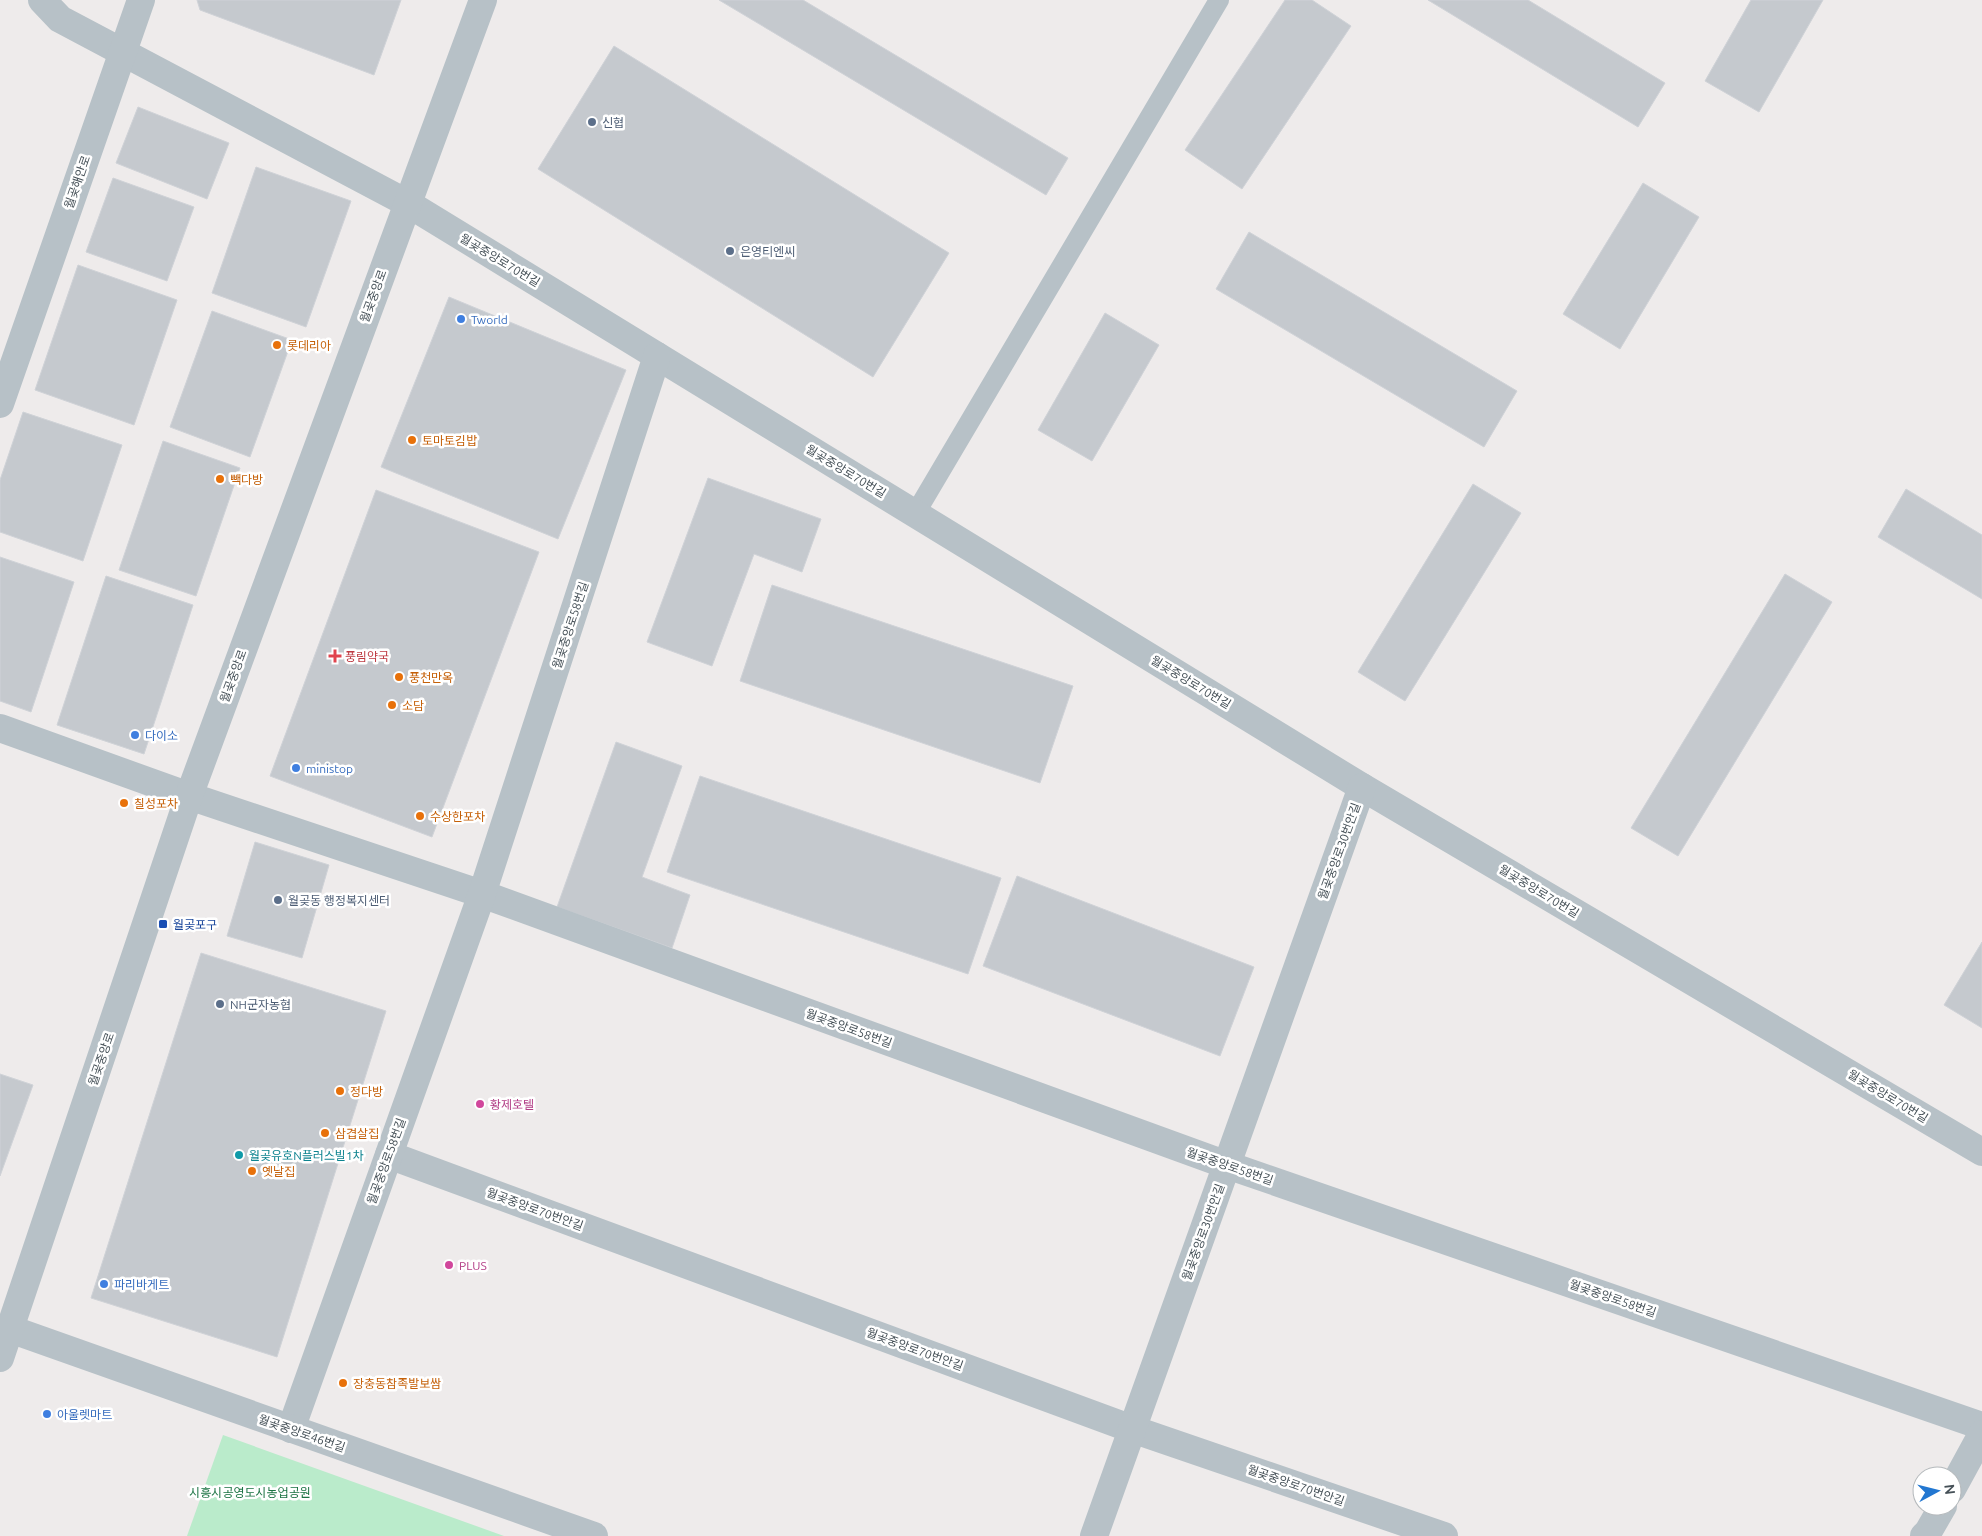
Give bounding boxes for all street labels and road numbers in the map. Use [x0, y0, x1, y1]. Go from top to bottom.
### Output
street label: 월곶해안로 [62, 154, 92, 210]
street label: 월곶중앙로70번길 [458, 231, 542, 289]
street label: 월곶중앙로 [357, 268, 389, 324]
street label: 월곶중앙로70번길 [804, 442, 888, 500]
street label: 월곶중앙로58번길 [550, 580, 590, 670]
street label: 월곶중앙로 [217, 648, 249, 704]
street label: 월곶중앙로70번길 [1149, 653, 1233, 711]
street label: 월곶중앙로30번안길 [1315, 801, 1363, 901]
street label: 월곶중앙로70번길 [1497, 862, 1581, 920]
street label: 월곶중앙로58번길 [804, 1006, 894, 1050]
street label: 월곶중앙로 [86, 1031, 116, 1087]
street label: 월곶중앙로70번길 [1846, 1067, 1930, 1125]
street label: 월곶중앙로58번길 [364, 1116, 408, 1206]
street label: 월곶중앙로58번길 [1185, 1145, 1275, 1187]
street label: 월곶중앙로30번안길 [1179, 1182, 1227, 1282]
street label: 월곶중앙로70번안길 [485, 1185, 585, 1233]
street label: 월곶중앙로58번길 [1568, 1277, 1658, 1319]
street label: 월곶중앙로70번안길 [865, 1325, 965, 1373]
street label: 월곶중앙로46번길 [257, 1412, 347, 1454]
street label: 월곶중앙로70번안길 [1246, 1462, 1346, 1508]

